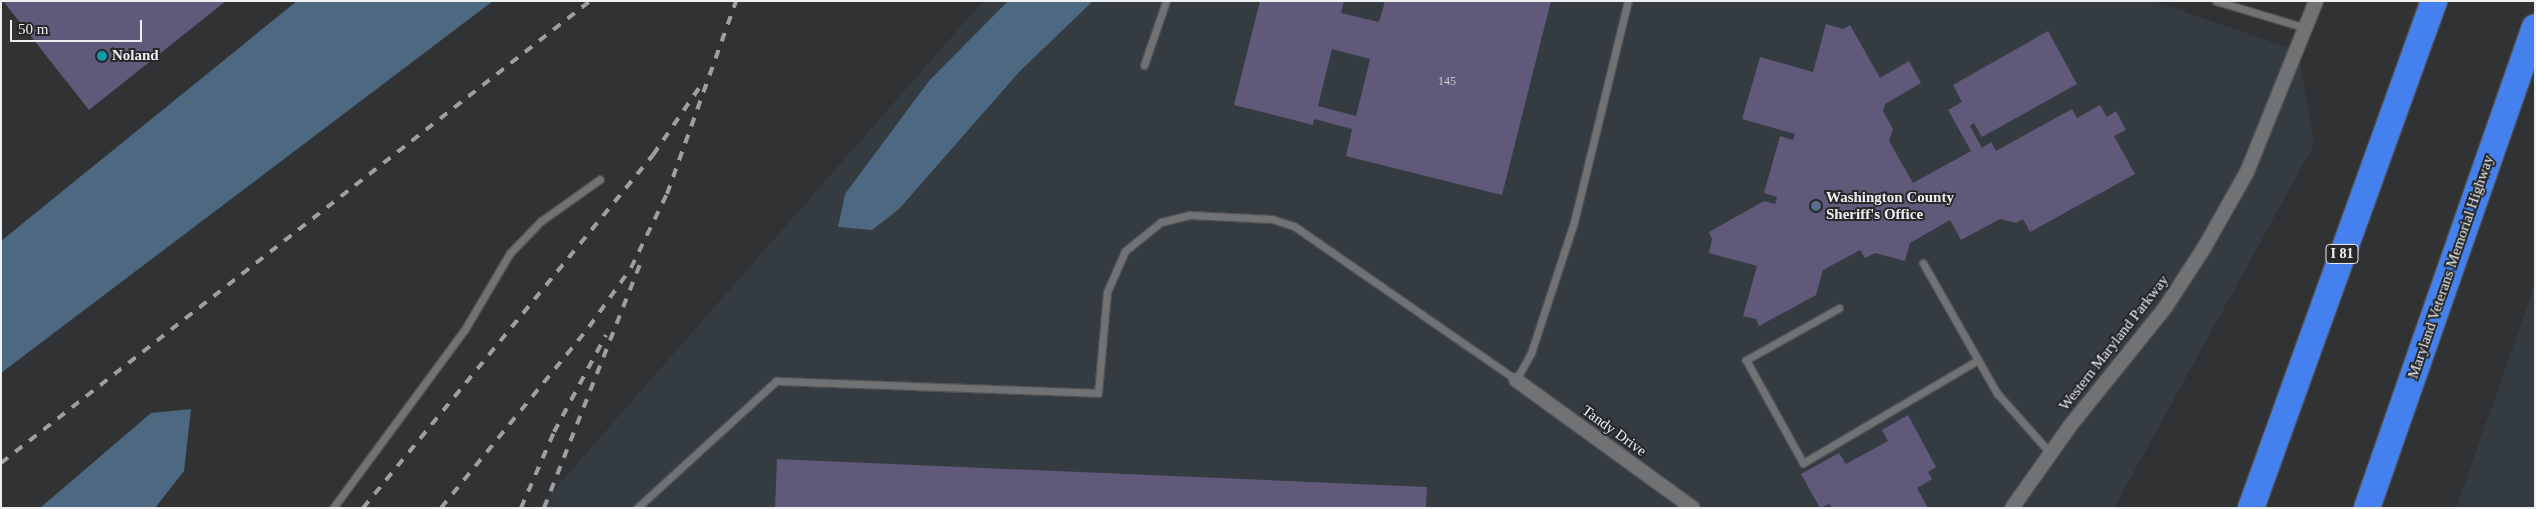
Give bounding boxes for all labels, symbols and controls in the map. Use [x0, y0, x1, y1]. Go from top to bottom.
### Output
scale bar [12, 10, 145, 42]
text: 50 m [18, 21, 48, 37]
place label: Noland [112, 47, 159, 65]
marker: Noland [96, 50, 108, 62]
house number: 145 [1438, 75, 1456, 89]
street label: Maryland Veterans Memorial Highway [2404, 153, 2498, 381]
place label: Washington County Sheriff's Office [1826, 188, 1954, 223]
marker: Washington County Sheriff's Office [1810, 200, 1822, 212]
road number: I 81 [2324, 242, 2360, 266]
street label: Western Maryland Parkway [2055, 272, 2173, 414]
street label: Tandy Drive [1578, 402, 1650, 460]

